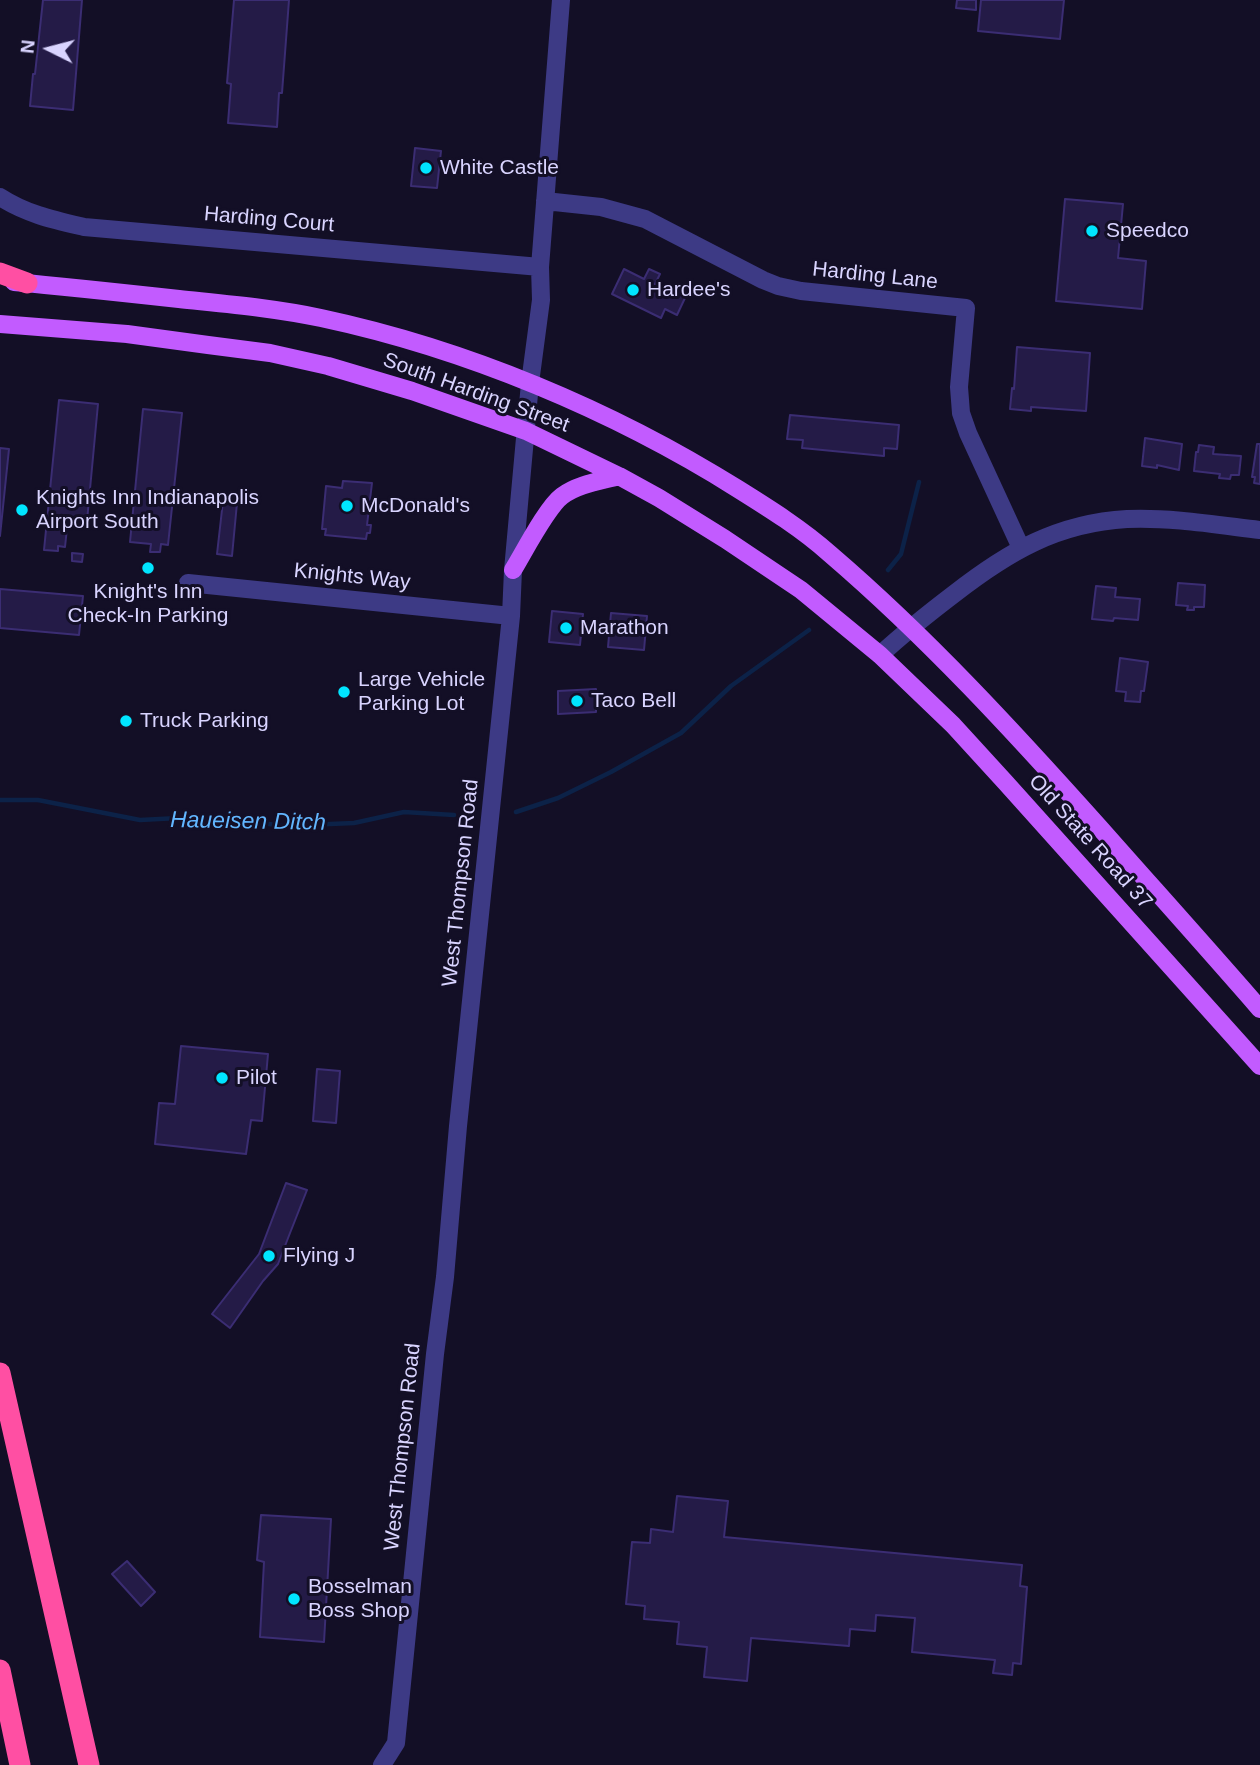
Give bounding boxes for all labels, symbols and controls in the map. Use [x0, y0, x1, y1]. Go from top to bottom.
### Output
north arrow [14, 14, 84, 84]
text: N [16, 39, 39, 55]
place label: White Castle [440, 155, 559, 181]
marker: White Castle [418, 160, 434, 176]
street label: Harding Court [203, 202, 335, 238]
place label: Speedco [1106, 218, 1189, 244]
marker: Speedco [1084, 223, 1100, 239]
street label: Harding Lane [811, 257, 939, 295]
place label: Hardee's [647, 277, 730, 303]
marker: Hardee's [625, 282, 641, 298]
street label: South Harding Street [380, 348, 572, 438]
place label: Knights Inn Indianapolis Airport South [36, 485, 259, 535]
place label: McDonald's [361, 493, 470, 519]
marker: McDonald's [339, 498, 355, 514]
marker: Knights Inn Indianapolis Airport South [14, 502, 30, 518]
street label: Knights Way [292, 558, 412, 596]
marker: Knight's Inn Check-In Parking [140, 560, 156, 576]
place label: Knight's Inn Check-In Parking [67, 579, 229, 629]
place label: Marathon [580, 615, 669, 641]
marker: Marathon [558, 620, 574, 636]
place label: Large Vehicle Parking Lot [358, 667, 485, 717]
marker: Large Vehicle Parking Lot [336, 684, 352, 700]
place label: Taco Bell [591, 688, 676, 714]
marker: Taco Bell [569, 693, 585, 709]
place label: Truck Parking [140, 708, 269, 734]
marker: Truck Parking [118, 713, 134, 729]
street label: Old State Road 37 [1023, 769, 1157, 915]
street label: West Thompson Road [438, 778, 484, 988]
water label: Haueisen Ditch [170, 807, 326, 837]
place label: Pilot [236, 1065, 277, 1091]
marker: Pilot [214, 1070, 230, 1086]
place label: Flying J [283, 1243, 355, 1269]
marker: Flying J [261, 1248, 277, 1264]
street label: West Thompson Road [380, 1342, 426, 1552]
place label: Bosselman Boss Shop [308, 1574, 412, 1624]
marker: Bosselman Boss Shop [286, 1591, 302, 1607]

